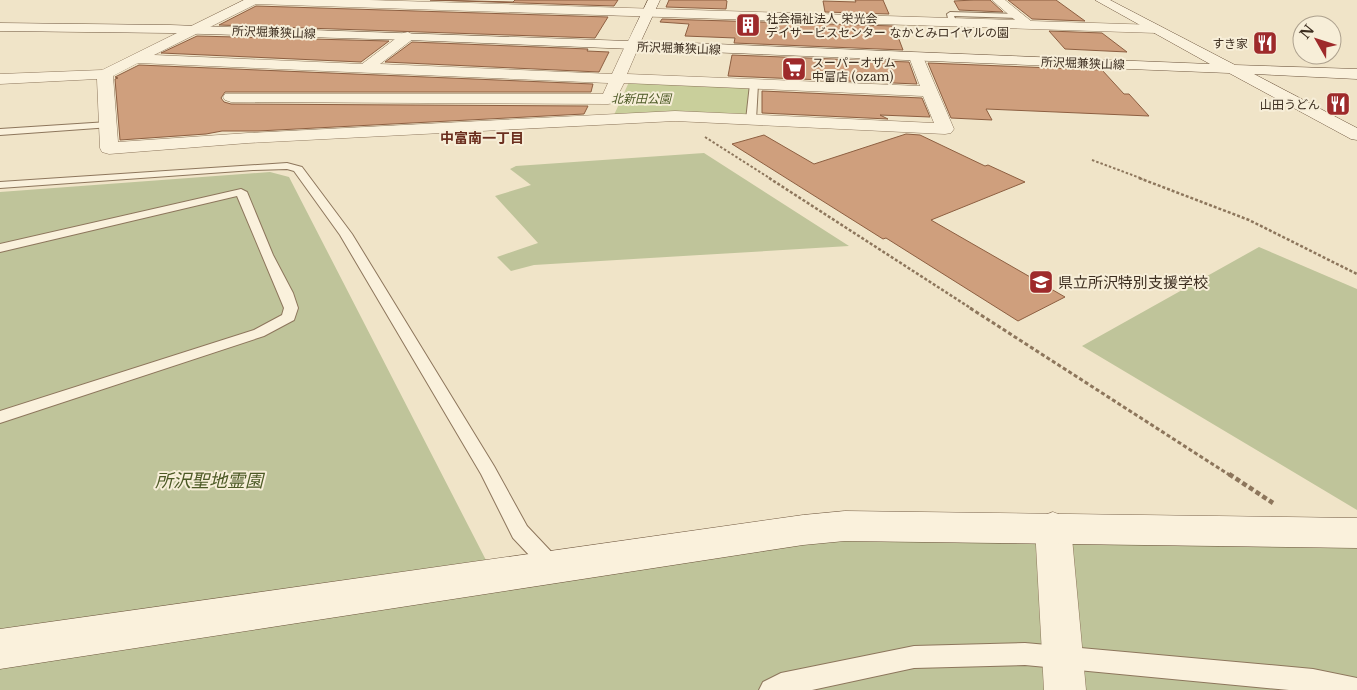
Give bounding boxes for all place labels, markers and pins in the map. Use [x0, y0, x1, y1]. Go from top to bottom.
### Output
place label: 社会福祉法人 栄光会 デイサービスセンター なかとみロイヤルの園 [766, 11, 1009, 40]
building icon: 社会福祉法人 栄光会 デイサービスセンター なかとみロイヤルの園 [735, 12, 761, 38]
restaurant icon: すき家 [1252, 30, 1278, 56]
place label: すき家 [1212, 36, 1248, 51]
place label: スーパーオザム 中富店 (ozam) [812, 55, 896, 84]
supermarket icon: スーパーオザム 中富店 (ozam) [781, 56, 807, 82]
restaurant icon: 山田うどん [1325, 91, 1351, 117]
place label: 山田うどん [1260, 97, 1320, 112]
school or university icon: 県立所沢特別支援学校 [1028, 269, 1054, 295]
place label: 県立所沢特別支援学校 [1058, 273, 1208, 292]

